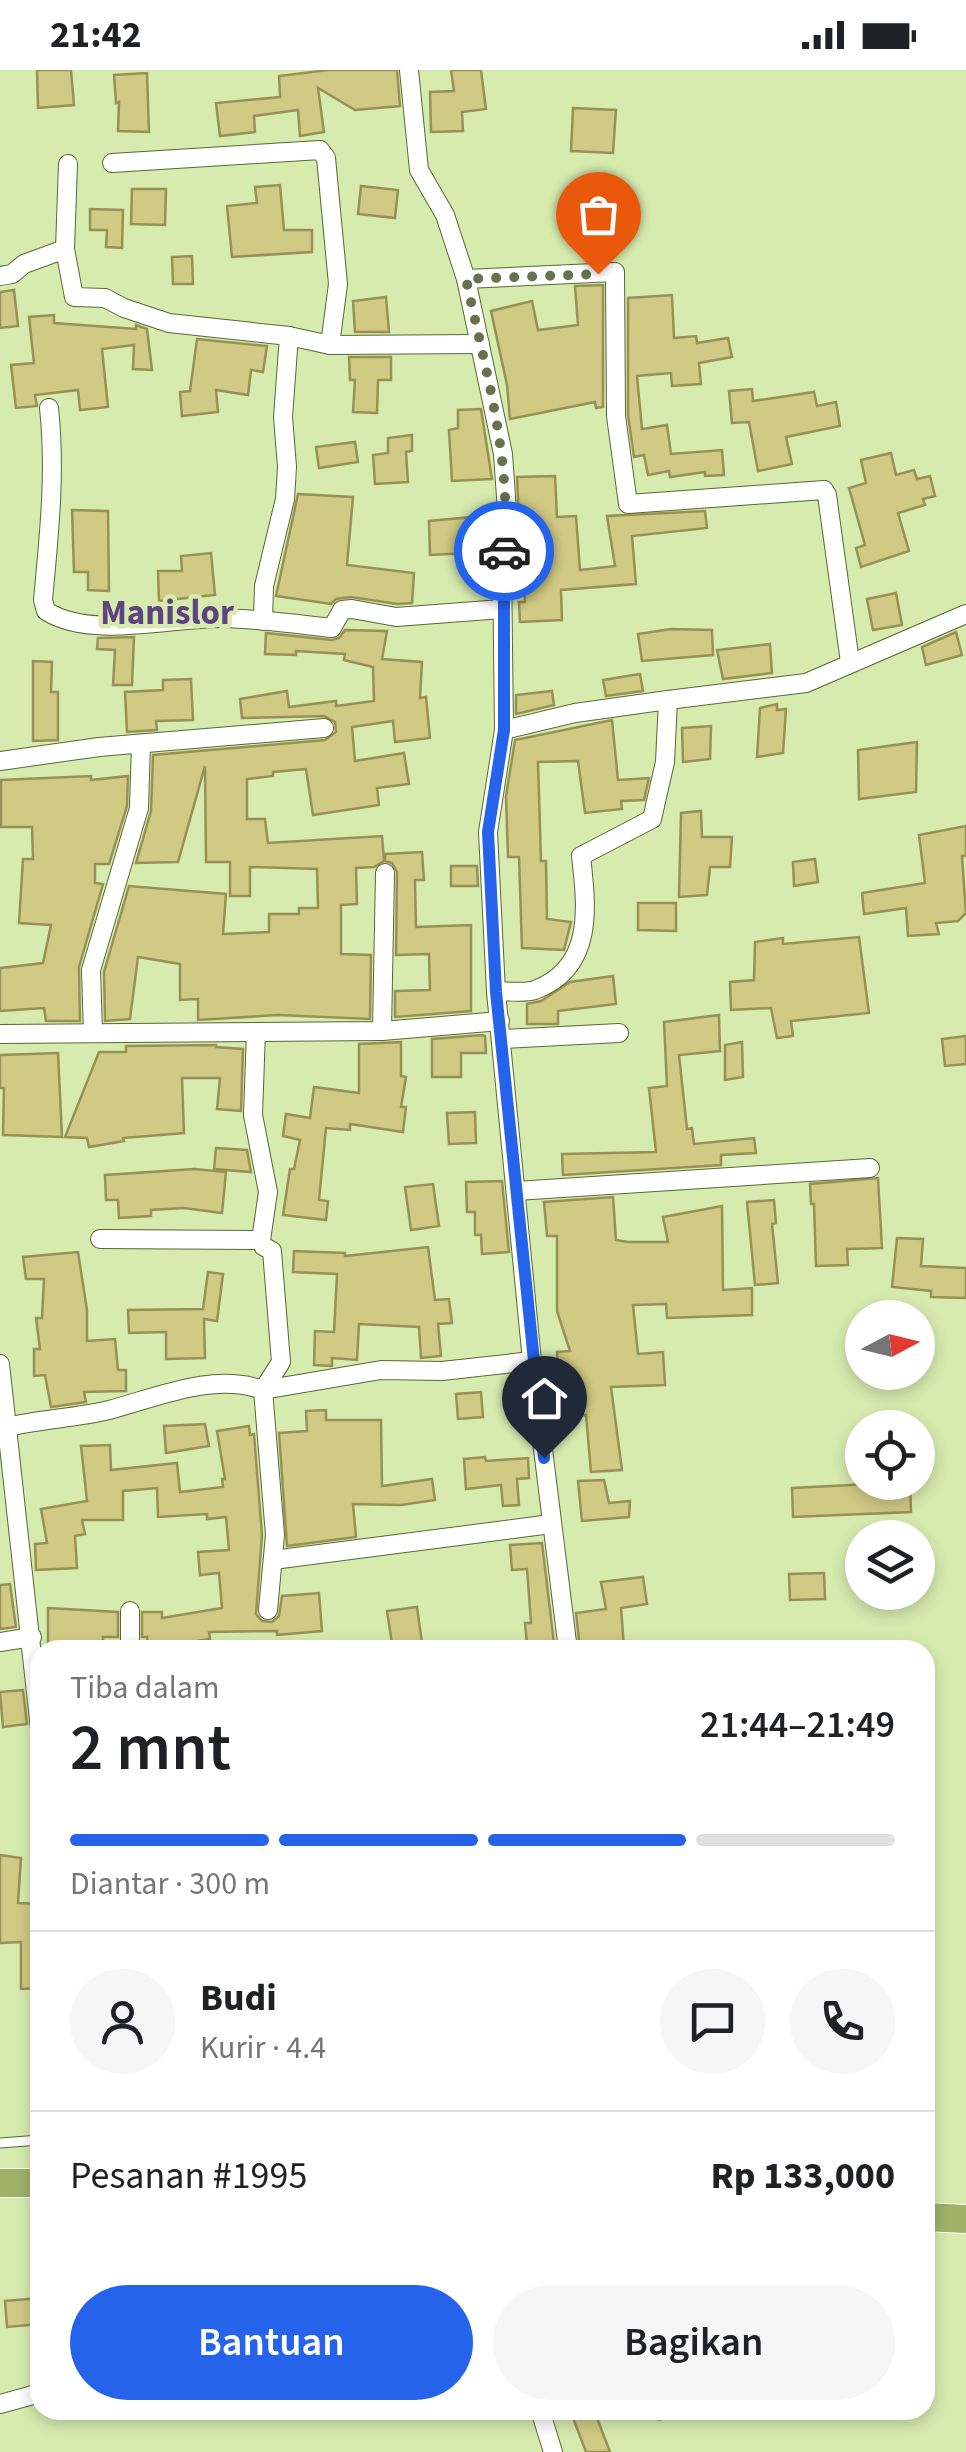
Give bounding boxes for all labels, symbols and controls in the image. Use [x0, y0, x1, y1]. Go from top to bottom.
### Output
text: 21:42 [50, 8, 142, 62]
pin [556, 172, 641, 275]
icon: bag [571, 187, 626, 242]
courier [454, 501, 554, 601]
icon: car [477, 524, 532, 579]
district label: Manislor [100, 588, 234, 638]
north arrow [845, 1300, 935, 1390]
map controls [845, 1300, 935, 1610]
pin [502, 1356, 587, 1459]
icon: home [517, 1371, 572, 1426]
button: locate [845, 1410, 935, 1500]
button: layers [845, 1520, 935, 1610]
text: Tiba dalam [70, 1665, 220, 1711]
text: 21:44–21:49 [700, 1698, 895, 1752]
text: 2 mnt [70, 1702, 231, 1795]
text: Diantar · 300 m [70, 1861, 270, 1907]
button: person [70, 1969, 175, 2074]
button: chat [660, 1969, 765, 2074]
button: phone [790, 1969, 895, 2074]
text: Budi [200, 1971, 277, 2025]
text: Kurir · 4.4 [200, 2025, 326, 2071]
text: Pesanan #1995 [70, 2149, 307, 2203]
text: Rp 133,000 [711, 2149, 895, 2203]
button: Bantuan [70, 2285, 473, 2400]
button: Bagikan [493, 2285, 895, 2400]

